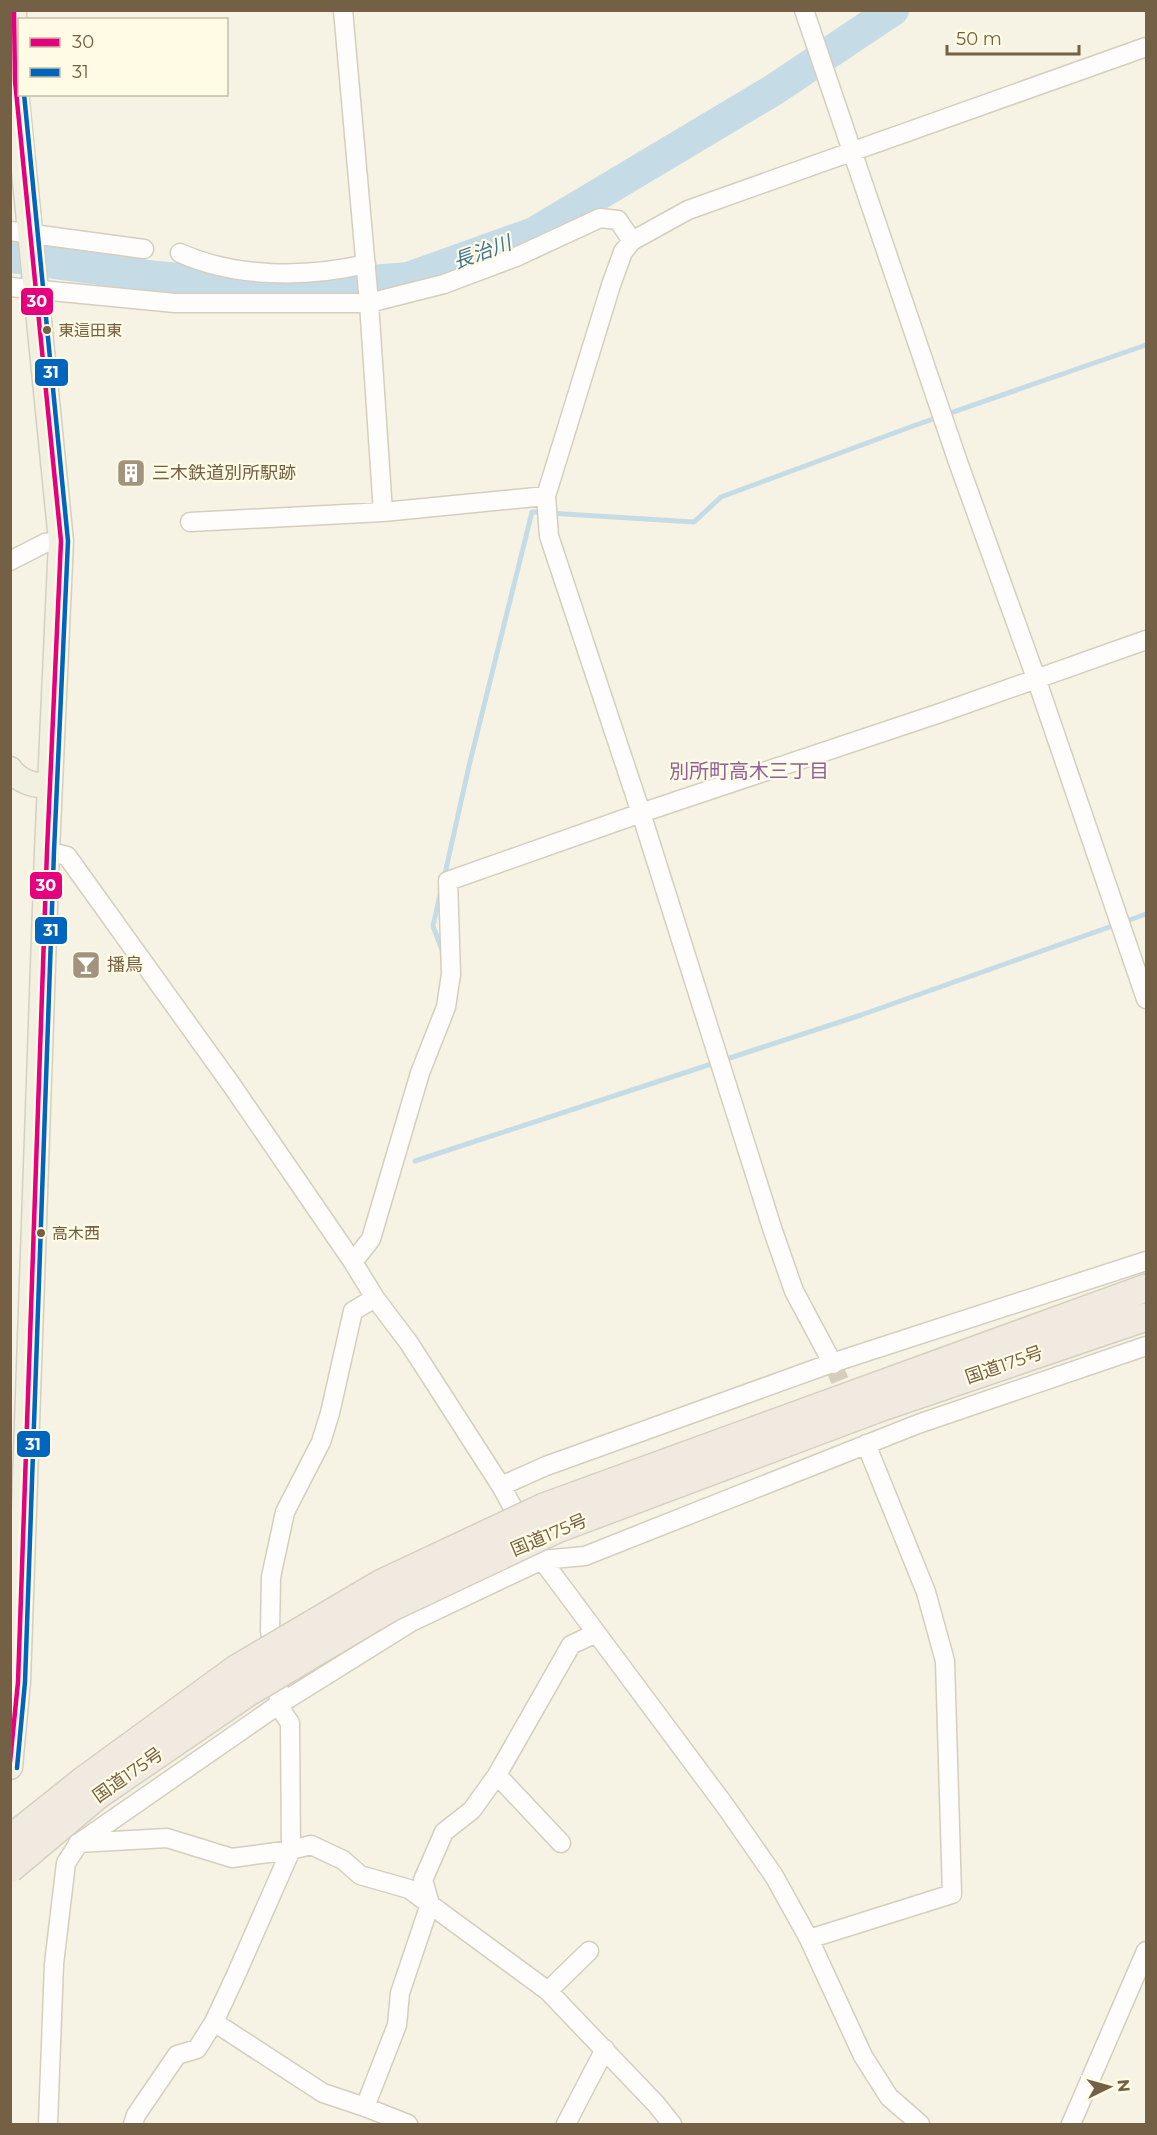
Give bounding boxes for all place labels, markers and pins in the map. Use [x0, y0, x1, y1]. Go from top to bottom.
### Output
place label: 東這田東 [58, 321, 122, 340]
marker: 東這田東 [41, 324, 53, 336]
building icon: 三木鉄道別所駅跡 [115, 457, 147, 489]
place label: 三木鉄道別所駅跡 [152, 462, 296, 484]
bar icon: 播鳥 [70, 949, 102, 981]
place label: 播鳥 [107, 954, 143, 976]
place label: 高木西 [52, 1224, 100, 1243]
marker: 高木西 [35, 1227, 47, 1239]

